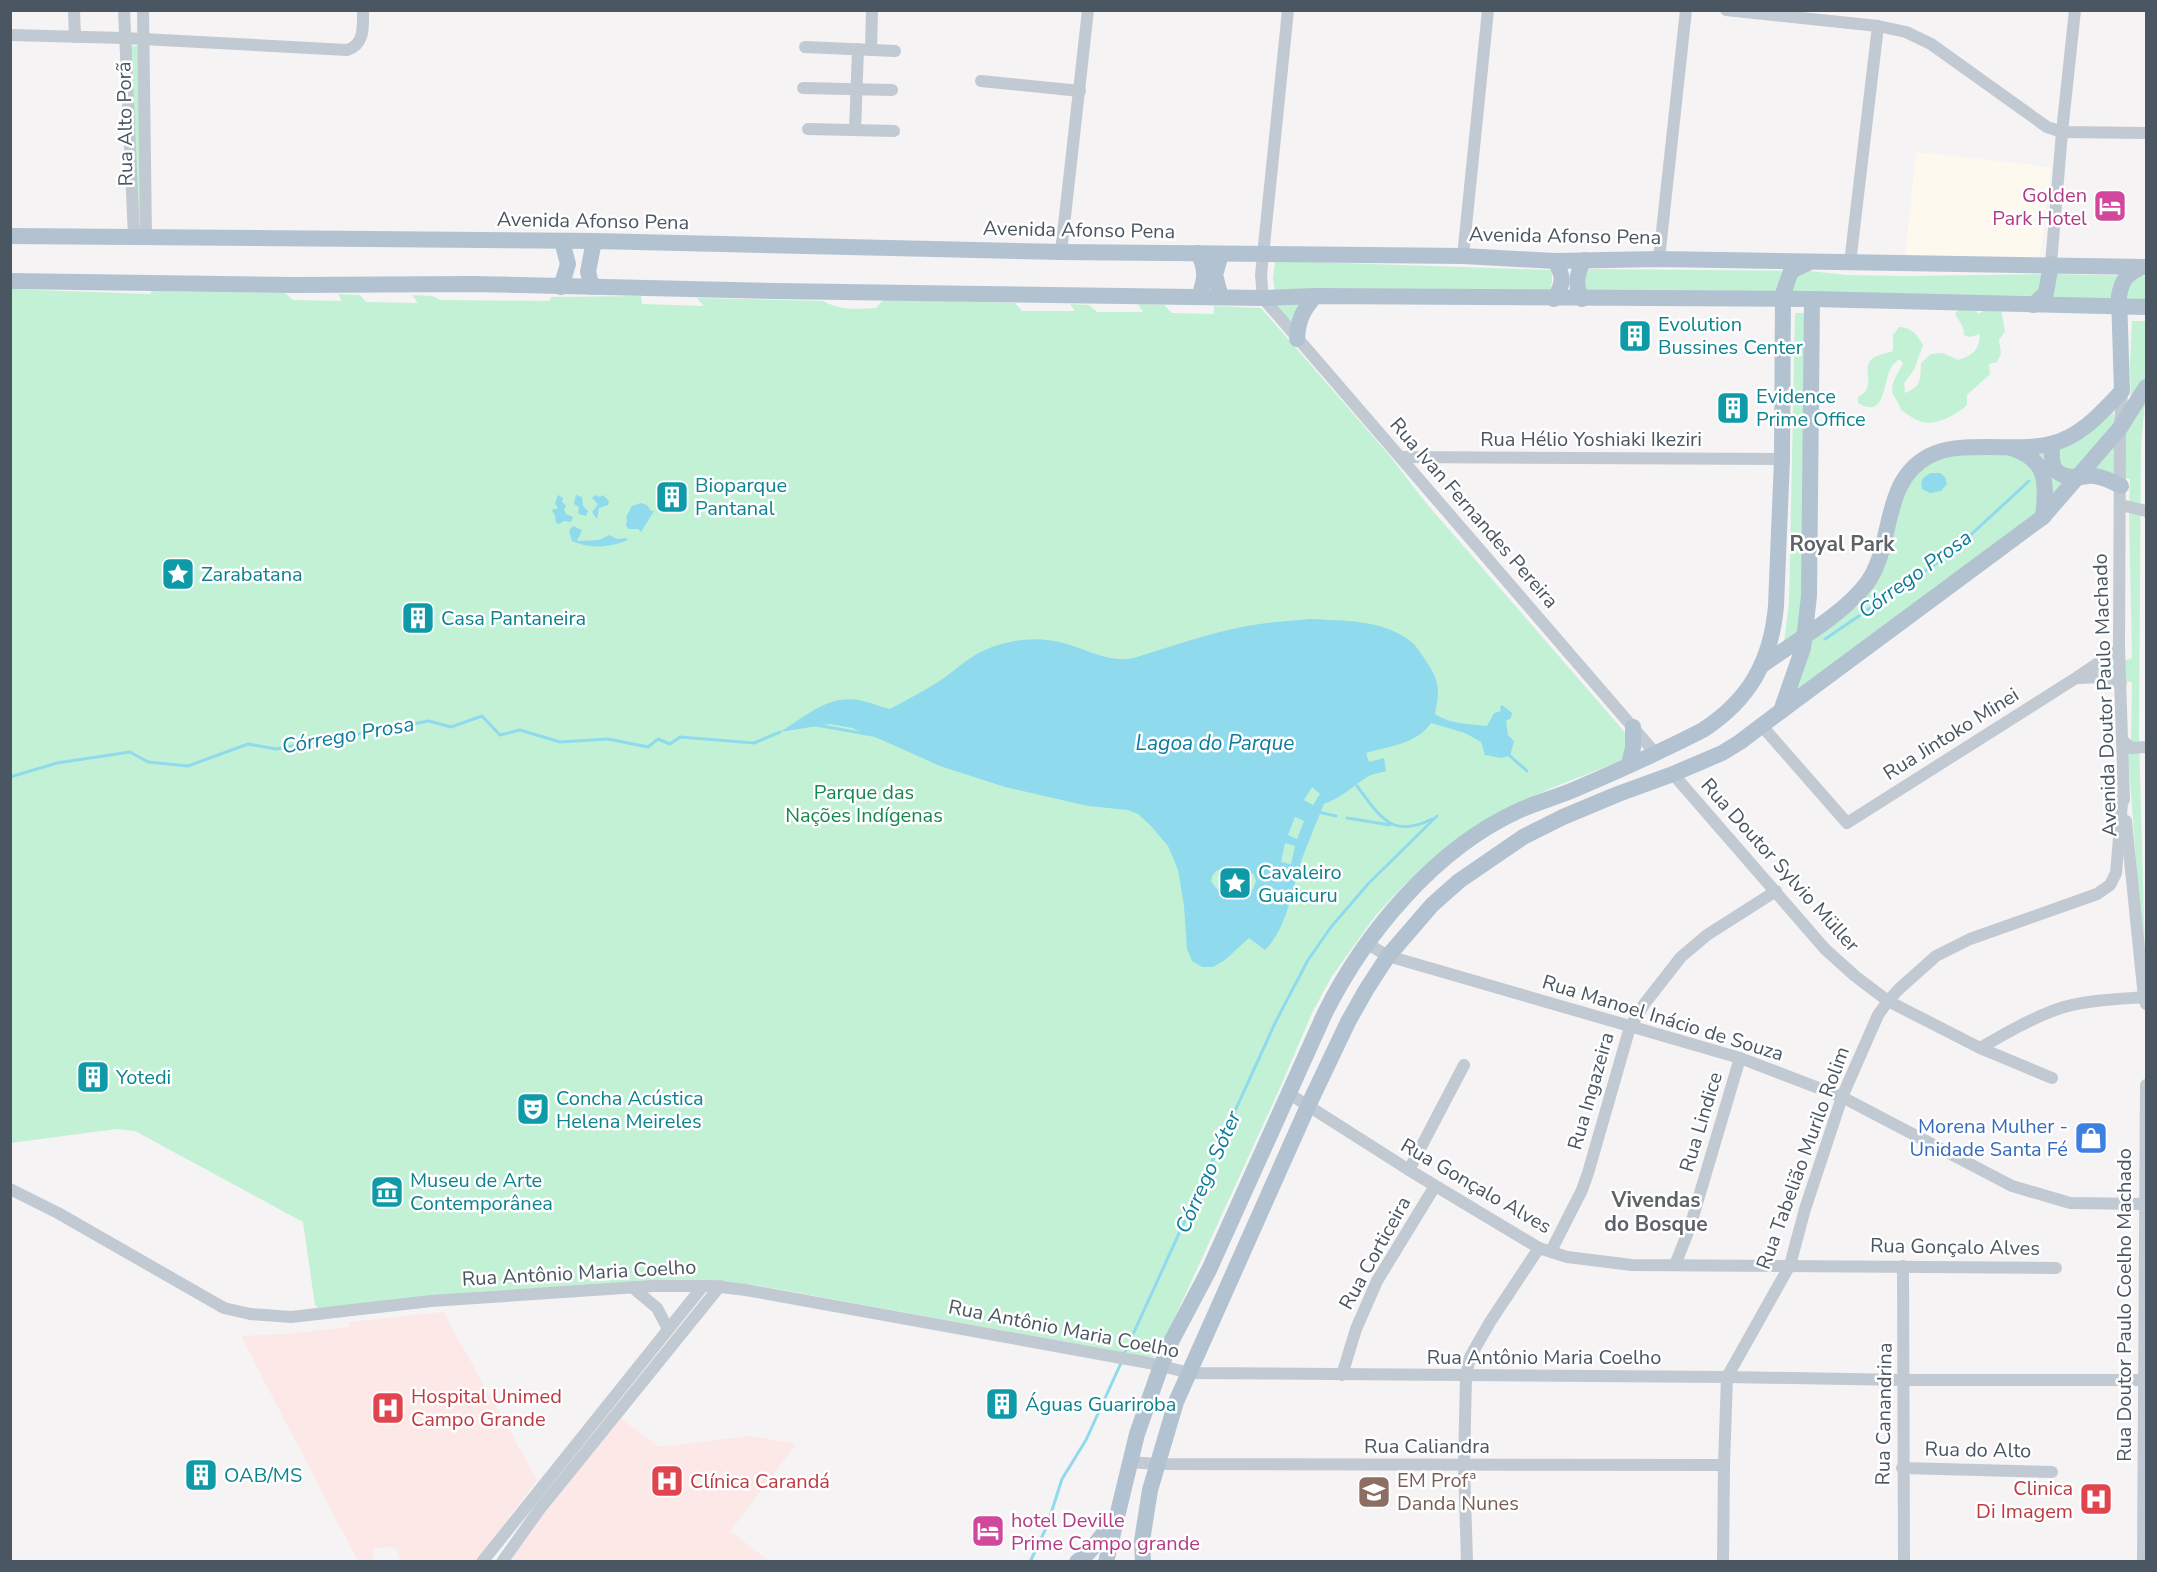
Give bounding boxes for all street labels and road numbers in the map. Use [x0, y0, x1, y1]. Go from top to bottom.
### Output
street label: Rua Alto Porã [110, 61, 140, 187]
street label: Avenida Afonso Pena [497, 206, 689, 236]
street label: Avenida Afonso Pena [983, 215, 1175, 245]
street label: Avenida Afonso Pena [1469, 221, 1661, 251]
street label: Rua Ivan Fernandes Pereira [1384, 412, 1564, 614]
street label: Rua Hélio Yoshiaki Ikeziri [1480, 426, 1702, 453]
street label: Avenida Doutor Paulo Machado [2087, 553, 2123, 837]
street label: Rua Jintoko Minei [1878, 681, 2024, 787]
street label: Rua Doutor Sylvio Müller [1695, 772, 1865, 958]
street label: Rua Manoel Inácio de Souza [1539, 968, 1787, 1068]
street label: Rua Ingazeira [1561, 1029, 1621, 1153]
street label: Rua Tabelião Murilo Rolim [1750, 1043, 1856, 1273]
street label: Rua Lindice [1673, 1069, 1729, 1175]
street label: Rua Gonçalo Alves [1396, 1132, 1556, 1240]
street label: Rua Doutor Paulo Coelho Machado [2111, 1148, 2138, 1462]
street label: Rua Corticeira [1333, 1192, 1417, 1314]
street label: Rua Gonçalo Alves [1870, 1232, 2040, 1262]
street label: Rua Antônio Maria Coelho [461, 1253, 697, 1293]
street label: Rua Antônio Maria Coelho [946, 1293, 1182, 1365]
street label: Rua Canandrina [1869, 1342, 1899, 1486]
street label: Rua Antônio Maria Coelho [1427, 1344, 1661, 1371]
street label: Rua Caliandra [1364, 1433, 1490, 1460]
street label: Rua do Alto [1924, 1436, 2032, 1464]

